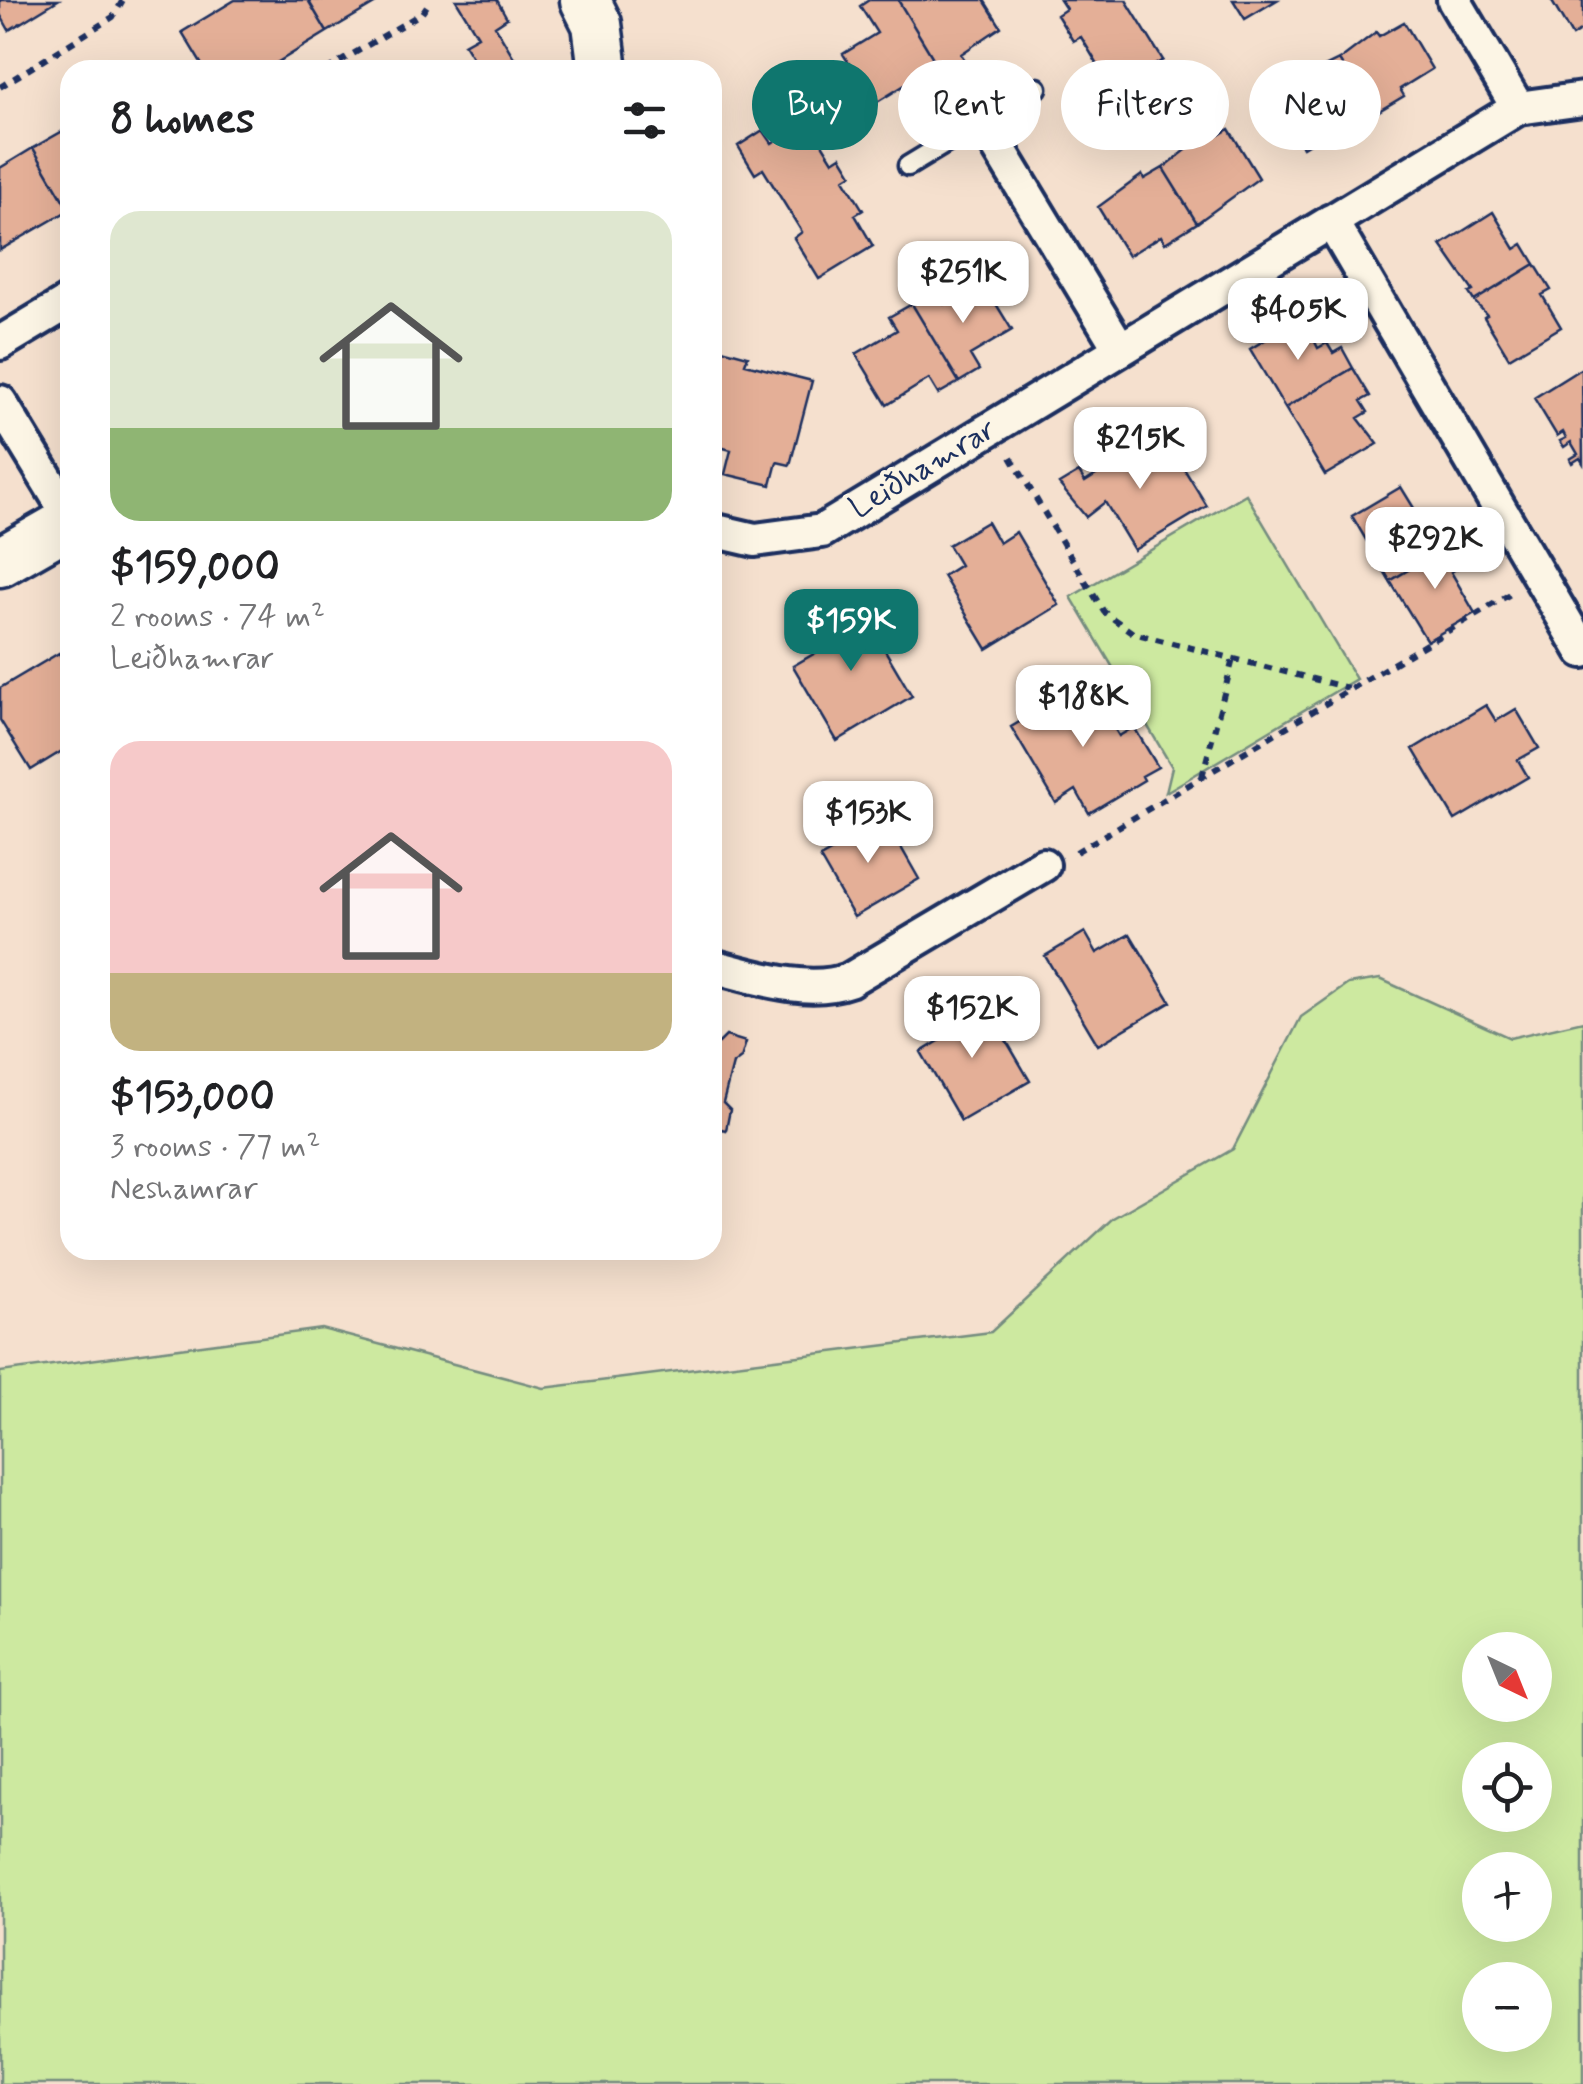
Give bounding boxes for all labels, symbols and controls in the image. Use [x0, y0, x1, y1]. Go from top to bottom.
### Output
chip: Buy [752, 60, 878, 150]
chip: Rent [898, 60, 1041, 150]
chip: Filters [1061, 60, 1229, 150]
chip: New [1249, 60, 1381, 150]
text: 8 homes [110, 93, 255, 148]
icon: filters [617, 93, 672, 148]
pin: $251K [893, 241, 1033, 326]
text: $251K [920, 252, 1006, 294]
icon: home [301, 276, 481, 456]
pin: $405K [1228, 278, 1368, 363]
text: $405K [1250, 289, 1346, 331]
pin: $215K [1070, 407, 1210, 492]
street label: Leiðhamrar [842, 409, 1004, 529]
text: $215K [1096, 418, 1184, 460]
pin: $292K [1365, 507, 1505, 592]
text: $292K [1387, 518, 1483, 560]
text: $159,000 [110, 541, 280, 596]
pin: $159K [781, 589, 921, 674]
text: 2 rooms · 74 m² [110, 596, 325, 638]
text: $159K [806, 600, 896, 642]
text: Leiðhamrar [110, 638, 274, 680]
pin: $188K [1013, 665, 1153, 750]
text: $188K [1038, 676, 1128, 718]
pin: $153K [798, 781, 938, 866]
text: $153K [825, 792, 911, 834]
icon: home [301, 806, 481, 986]
pin: $152K [902, 976, 1042, 1061]
text: $152K [926, 987, 1018, 1029]
text: $153,000 [110, 1071, 275, 1126]
text: 3 rooms · 77 m² [110, 1126, 321, 1168]
text: Neshamrar [110, 1168, 258, 1210]
north arrow [1462, 1632, 1552, 1722]
map controls [1462, 1632, 1552, 2052]
button: locate [1462, 1742, 1552, 1832]
button: + [1462, 1852, 1552, 1942]
button: − [1462, 1962, 1552, 2052]

